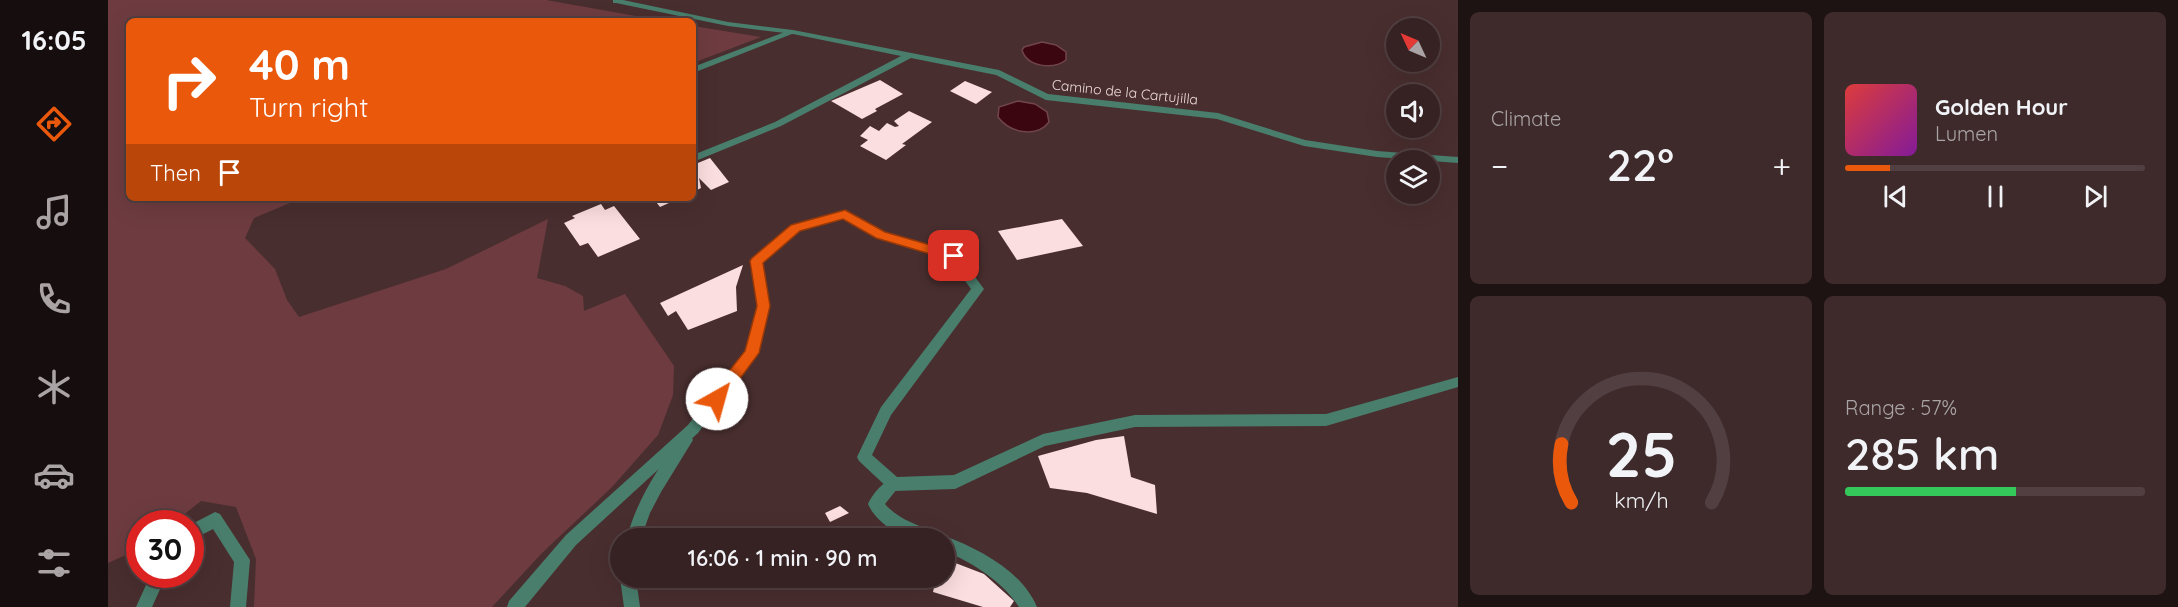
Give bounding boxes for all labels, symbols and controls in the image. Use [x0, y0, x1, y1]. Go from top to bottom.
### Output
north arrow [1386, 18, 1440, 72]
map controls [1386, 18, 1440, 204]
text: 16:05 [22, 23, 86, 57]
text: 40 m [249, 38, 350, 91]
icon: right [150, 42, 228, 120]
street label: Camino de la Cartujilla [1051, 75, 1199, 109]
button: sound [1386, 84, 1440, 138]
text: Turn right [249, 90, 368, 124]
text: Golden Hour [1935, 93, 2068, 121]
icon: directions [33, 103, 75, 145]
text: Climate [1491, 106, 1561, 131]
text: Lumen [1935, 121, 1998, 146]
text: 22° [1607, 136, 1674, 192]
text: − [1491, 145, 1508, 186]
text: + [1772, 145, 1791, 186]
button: layers [1386, 150, 1440, 204]
icon: arrive [213, 156, 246, 189]
text: Then [150, 159, 201, 187]
icon: previous [1879, 180, 1912, 213]
icon: pause [1979, 180, 2012, 213]
icon: next [2079, 180, 2112, 213]
icon: music [33, 191, 75, 233]
pin [928, 230, 979, 281]
icon: arrive [937, 239, 970, 272]
icon: phone [33, 278, 75, 320]
icon: climate [33, 366, 75, 408]
position arrow [685, 367, 749, 431]
text: Range · 57% [1845, 395, 1957, 420]
text: 25 [1605, 415, 1677, 493]
text: 285 km [1845, 425, 1999, 481]
icon: car [33, 454, 75, 496]
text: km/h [1614, 487, 1668, 513]
speed limit sign: 30 [126, 510, 204, 588]
icon: filters [33, 542, 75, 584]
text: 16:06 · 1 min · 90 m [687, 544, 878, 572]

